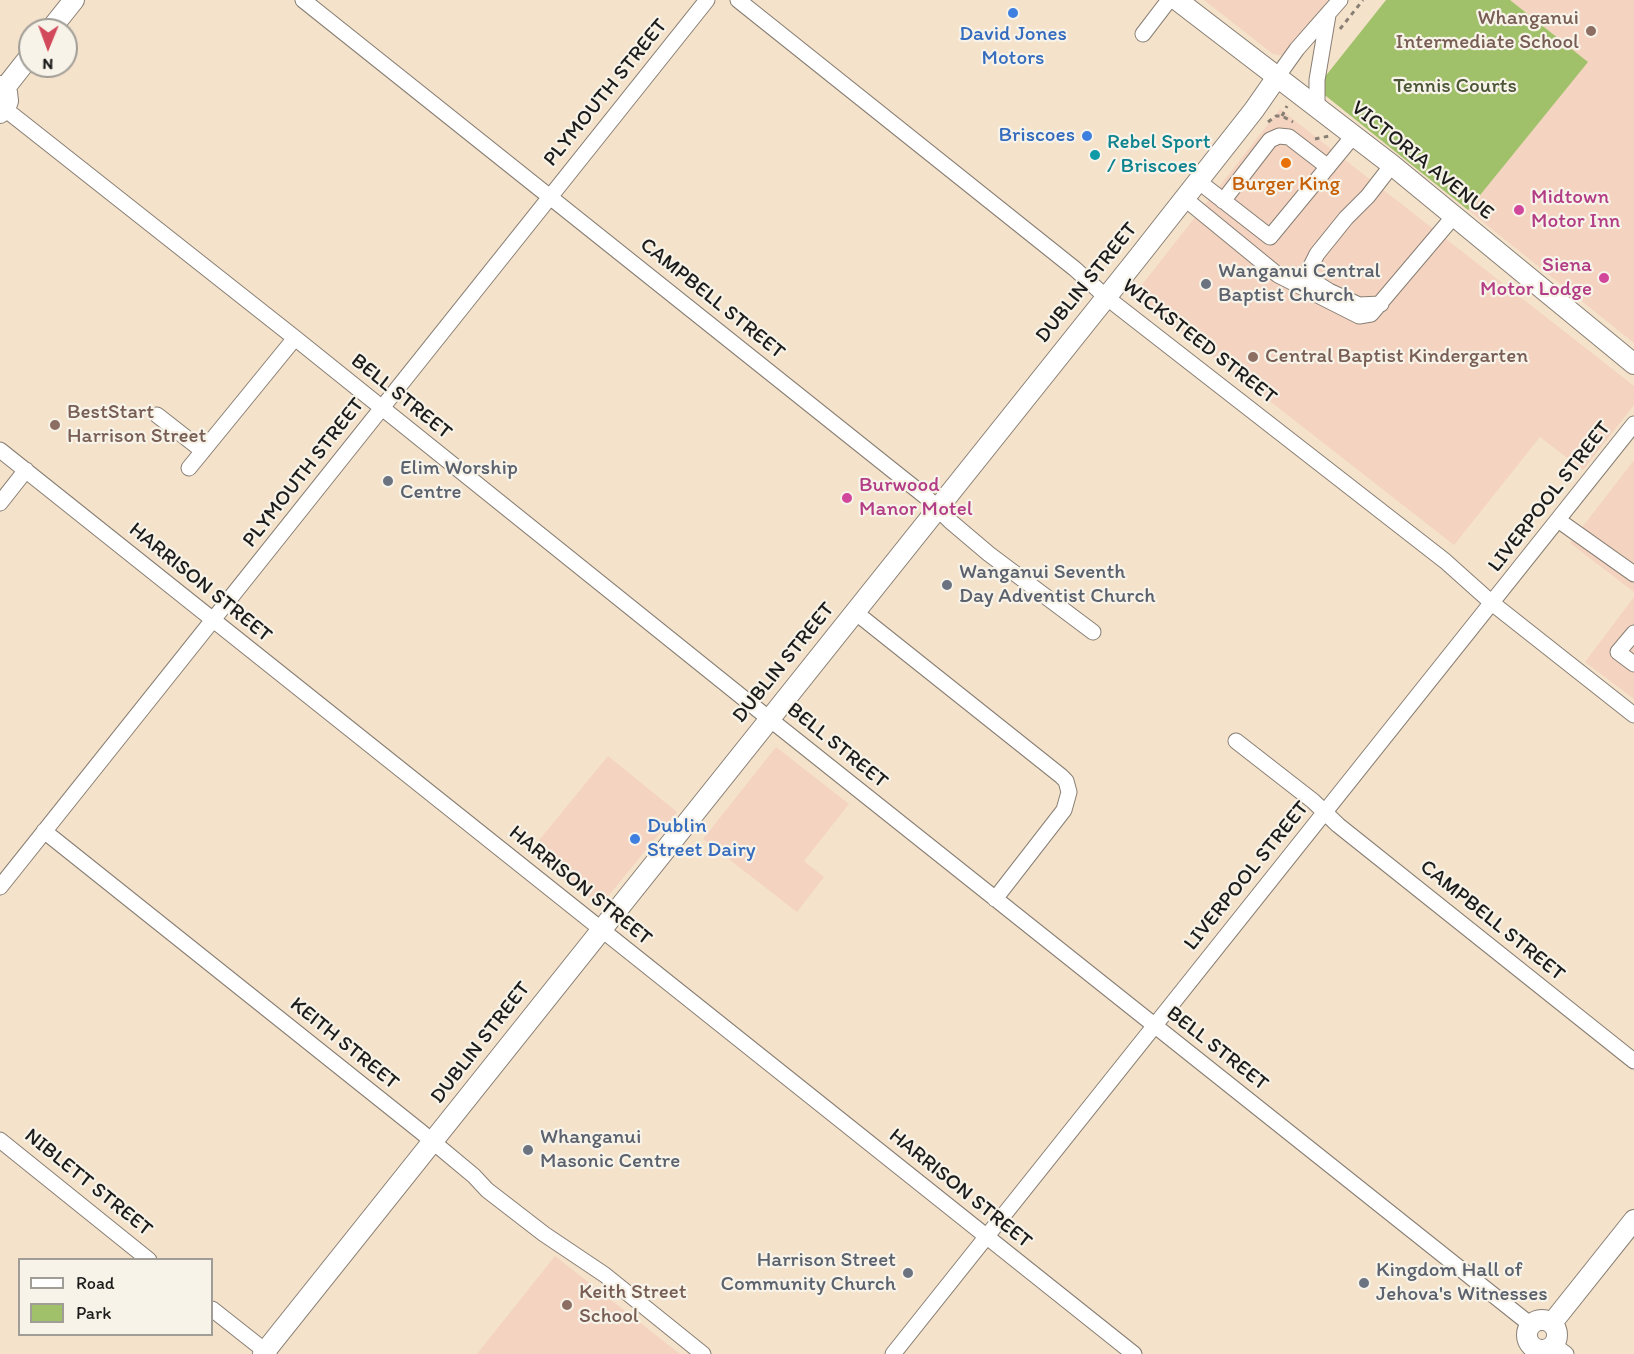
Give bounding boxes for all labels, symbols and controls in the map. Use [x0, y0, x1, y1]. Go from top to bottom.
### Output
marker: David Jones Motors [1006, 6, 1020, 20]
place label: Whanganui Intermediate School [1396, 6, 1579, 56]
street label: PLYMOUTH STREET [539, 14, 673, 172]
north arrow [18, 18, 78, 78]
place label: David Jones Motors [959, 22, 1067, 72]
marker: Whanganui Intermediate School [1584, 24, 1598, 38]
text: N [42, 55, 53, 74]
park label: Tennis Courts [1393, 74, 1517, 100]
street label: VICTORIA AVENUE [1346, 96, 1498, 226]
place label: Briscoes [998, 123, 1075, 149]
marker: Briscoes [1080, 129, 1094, 143]
place label: Rebel Sport / Briscoes [1107, 130, 1211, 180]
marker: Rebel Sport / Briscoes [1088, 148, 1102, 162]
marker: Burger King [1279, 156, 1293, 170]
place label: Burger King [1232, 172, 1340, 198]
place label: Midtown Motor Inn [1531, 185, 1620, 235]
marker: Midtown Motor Inn [1512, 203, 1526, 217]
street label: DUBLIN STREET [1031, 218, 1143, 348]
street label: CAMPBELL STREET [634, 233, 790, 365]
place label: Siena Motor Lodge [1480, 253, 1592, 303]
place label: Wanganui Central Baptist Church [1218, 259, 1381, 309]
marker: Siena Motor Lodge [1597, 271, 1611, 285]
street label: WICKSTEED STREET [1116, 274, 1282, 410]
marker: Wanganui Central Baptist Church [1199, 277, 1213, 291]
place label: Central Baptist Kindergarten [1265, 344, 1528, 370]
street label: BELL STREET [345, 349, 457, 445]
marker: Central Baptist Kindergarten [1246, 350, 1260, 364]
street label: PLYMOUTH STREET [238, 393, 370, 553]
place label: BestStart Harrison Street [67, 400, 206, 450]
street label: LIVERPOOL STREET [1483, 416, 1617, 578]
marker: BestStart Harrison Street [48, 418, 62, 432]
place label: Elim Worship Centre [400, 456, 518, 506]
place label: Burwood Manor Motel [859, 473, 973, 523]
marker: Elim Worship Centre [381, 474, 395, 488]
marker: Burwood Manor Motel [840, 491, 854, 505]
street label: HARRISON STREET [123, 518, 277, 648]
place label: Wanganui Seventh Day Adventist Church [959, 560, 1156, 610]
marker: Wanganui Seventh Day Adventist Church [940, 578, 954, 592]
street label: DUBLIN STREET [728, 598, 840, 728]
street label: BELL STREET [781, 698, 893, 794]
street label: LIVERPOOL STREET [1179, 796, 1315, 956]
place label: Dublin Street Dairy [647, 814, 756, 864]
street label: HARRISON STREET [503, 821, 657, 951]
marker: Dublin Street Dairy [628, 832, 642, 846]
street label: CAMPBELL STREET [1414, 855, 1570, 987]
street label: DUBLIN STREET [426, 977, 536, 1109]
street label: KEITH STREET [284, 992, 404, 1096]
street label: BELL STREET [1161, 1001, 1273, 1097]
street label: NIBLETT STREET [19, 1124, 157, 1242]
street label: HARRISON STREET [883, 1124, 1037, 1254]
place label: Whanganui Masonic Centre [540, 1125, 680, 1175]
marker: Whanganui Masonic Centre [521, 1143, 535, 1157]
place label: Harrison Street Community Church [721, 1248, 896, 1298]
legend [18, 1258, 213, 1336]
place label: Kingdom Hall of Jehova's Witnesses [1376, 1258, 1548, 1308]
marker: Harrison Street Community Church [901, 1266, 915, 1280]
text: Road [76, 1272, 115, 1294]
marker: Kingdom Hall of Jehova's Witnesses [1357, 1276, 1371, 1290]
place label: Keith Street School [579, 1280, 687, 1330]
marker: Keith Street School [560, 1298, 574, 1312]
text: Park [76, 1302, 111, 1324]

